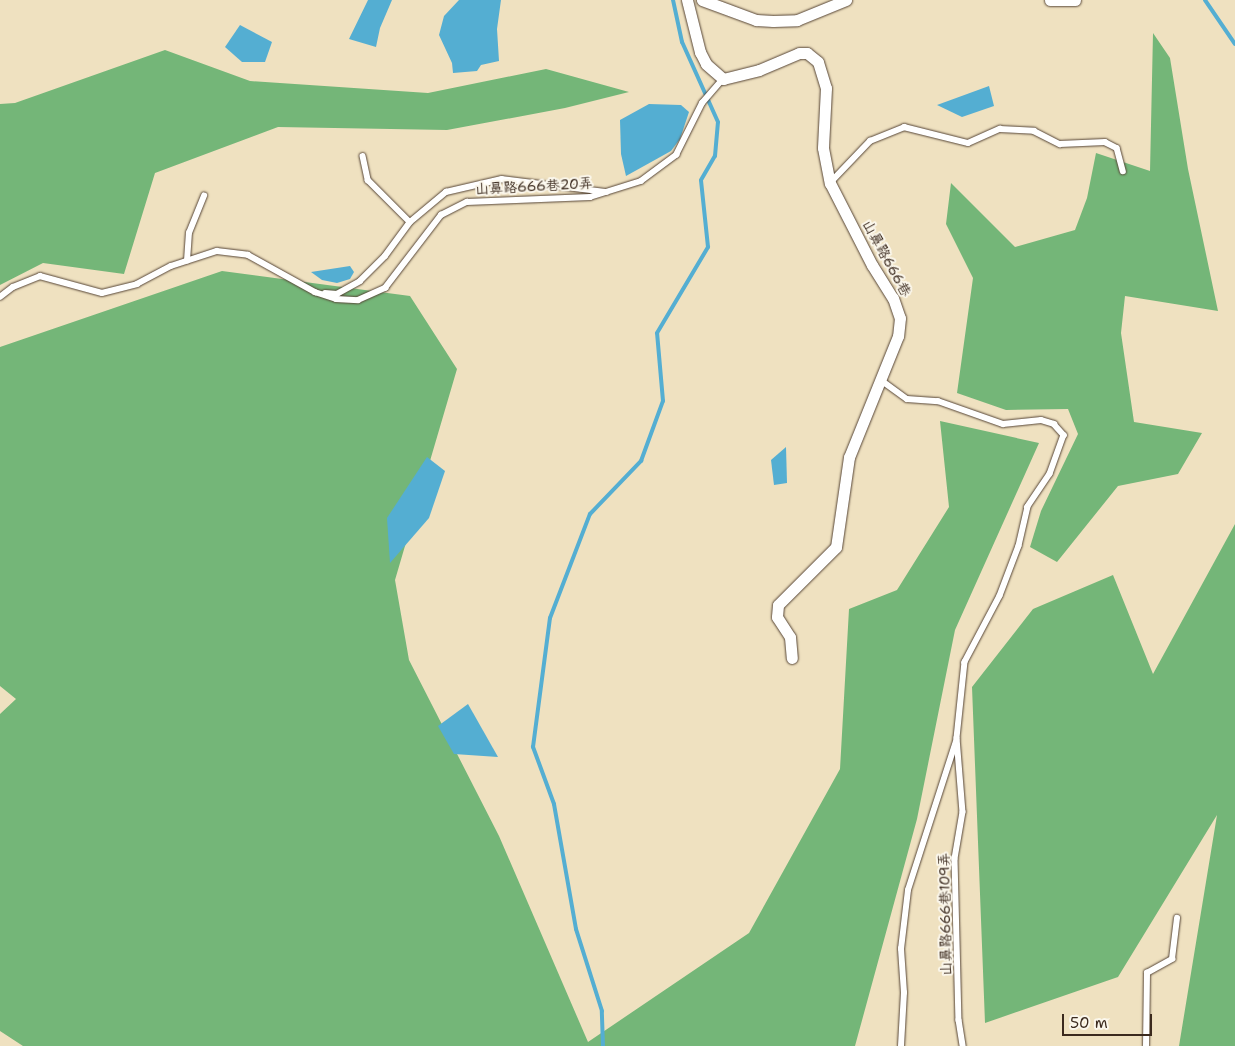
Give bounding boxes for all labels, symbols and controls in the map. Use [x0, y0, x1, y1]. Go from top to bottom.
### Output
street label: 山鼻路666巷20弄 [475, 175, 593, 197]
street label: 山鼻路666巷 [859, 217, 915, 299]
street label: 山鼻路666巷109弄 [936, 852, 954, 976]
scale bar [1065, 1004, 1155, 1036]
text: 50 m [1070, 1013, 1108, 1033]

